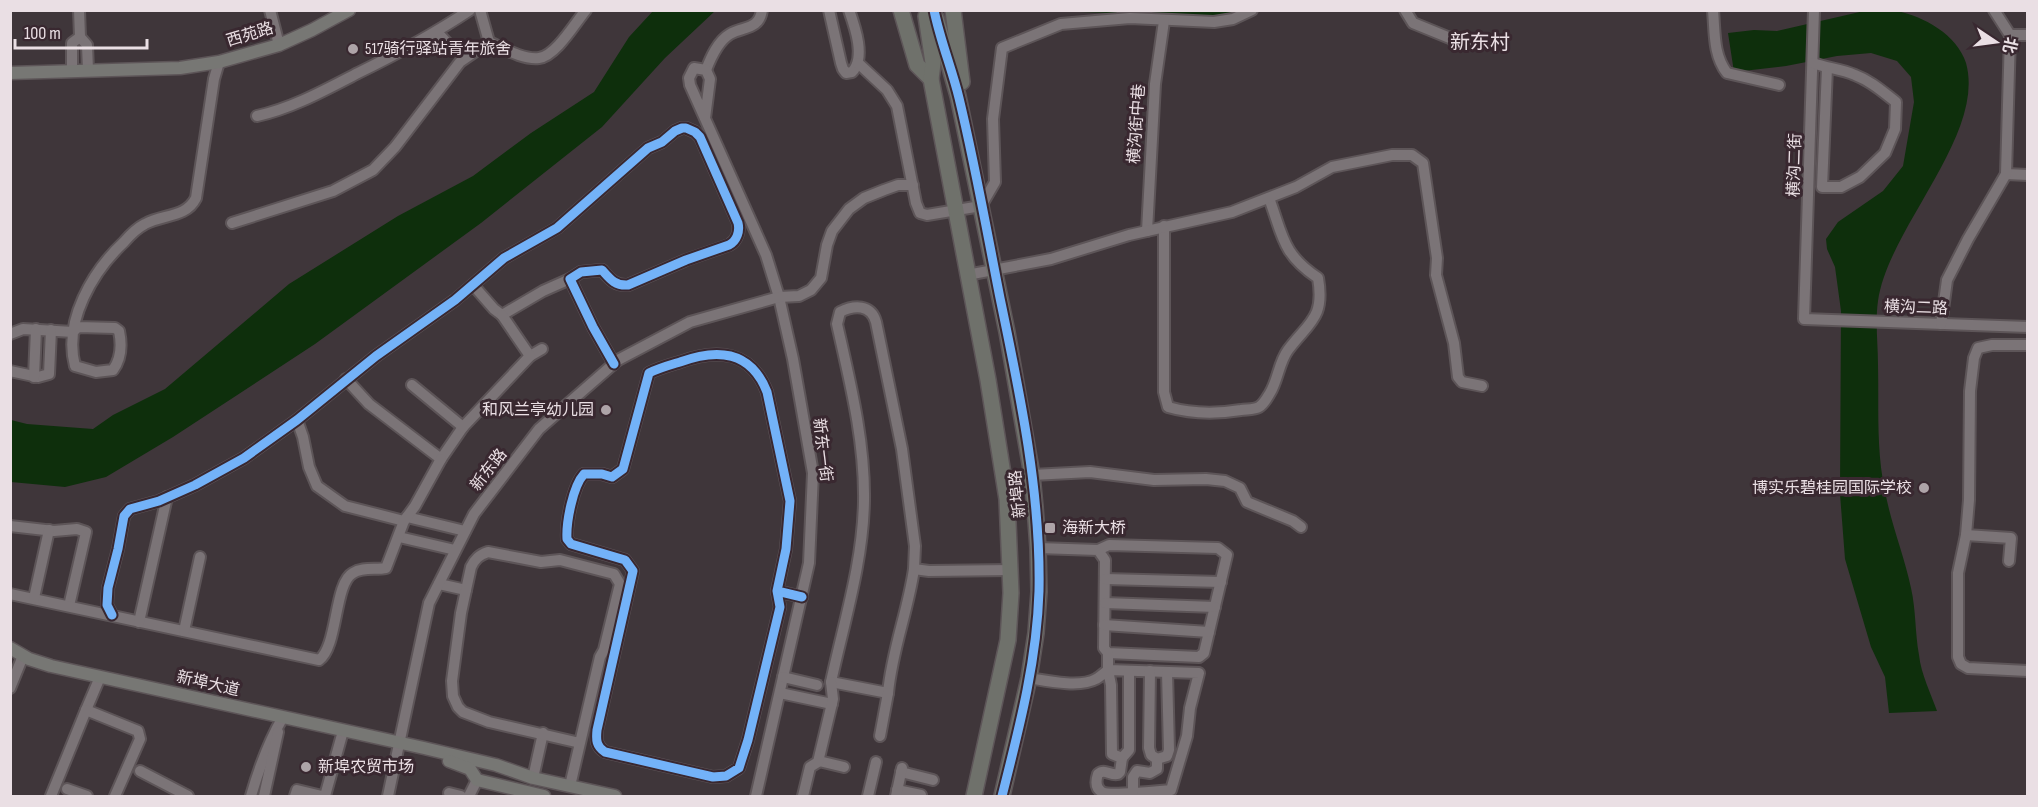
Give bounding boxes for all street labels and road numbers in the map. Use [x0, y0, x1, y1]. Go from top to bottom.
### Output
street label: 西苑路 [224, 19, 276, 51]
street label: 横沟街中巷 [1125, 83, 1149, 165]
street label: 横沟二街 [1784, 133, 1806, 197]
street label: 横沟二路 [1884, 297, 1948, 319]
street label: 新东一街 [809, 417, 835, 483]
street label: 新东路 [467, 445, 511, 495]
street label: 新埠路 [1006, 469, 1030, 519]
street label: 新埠大道 [175, 668, 241, 700]

